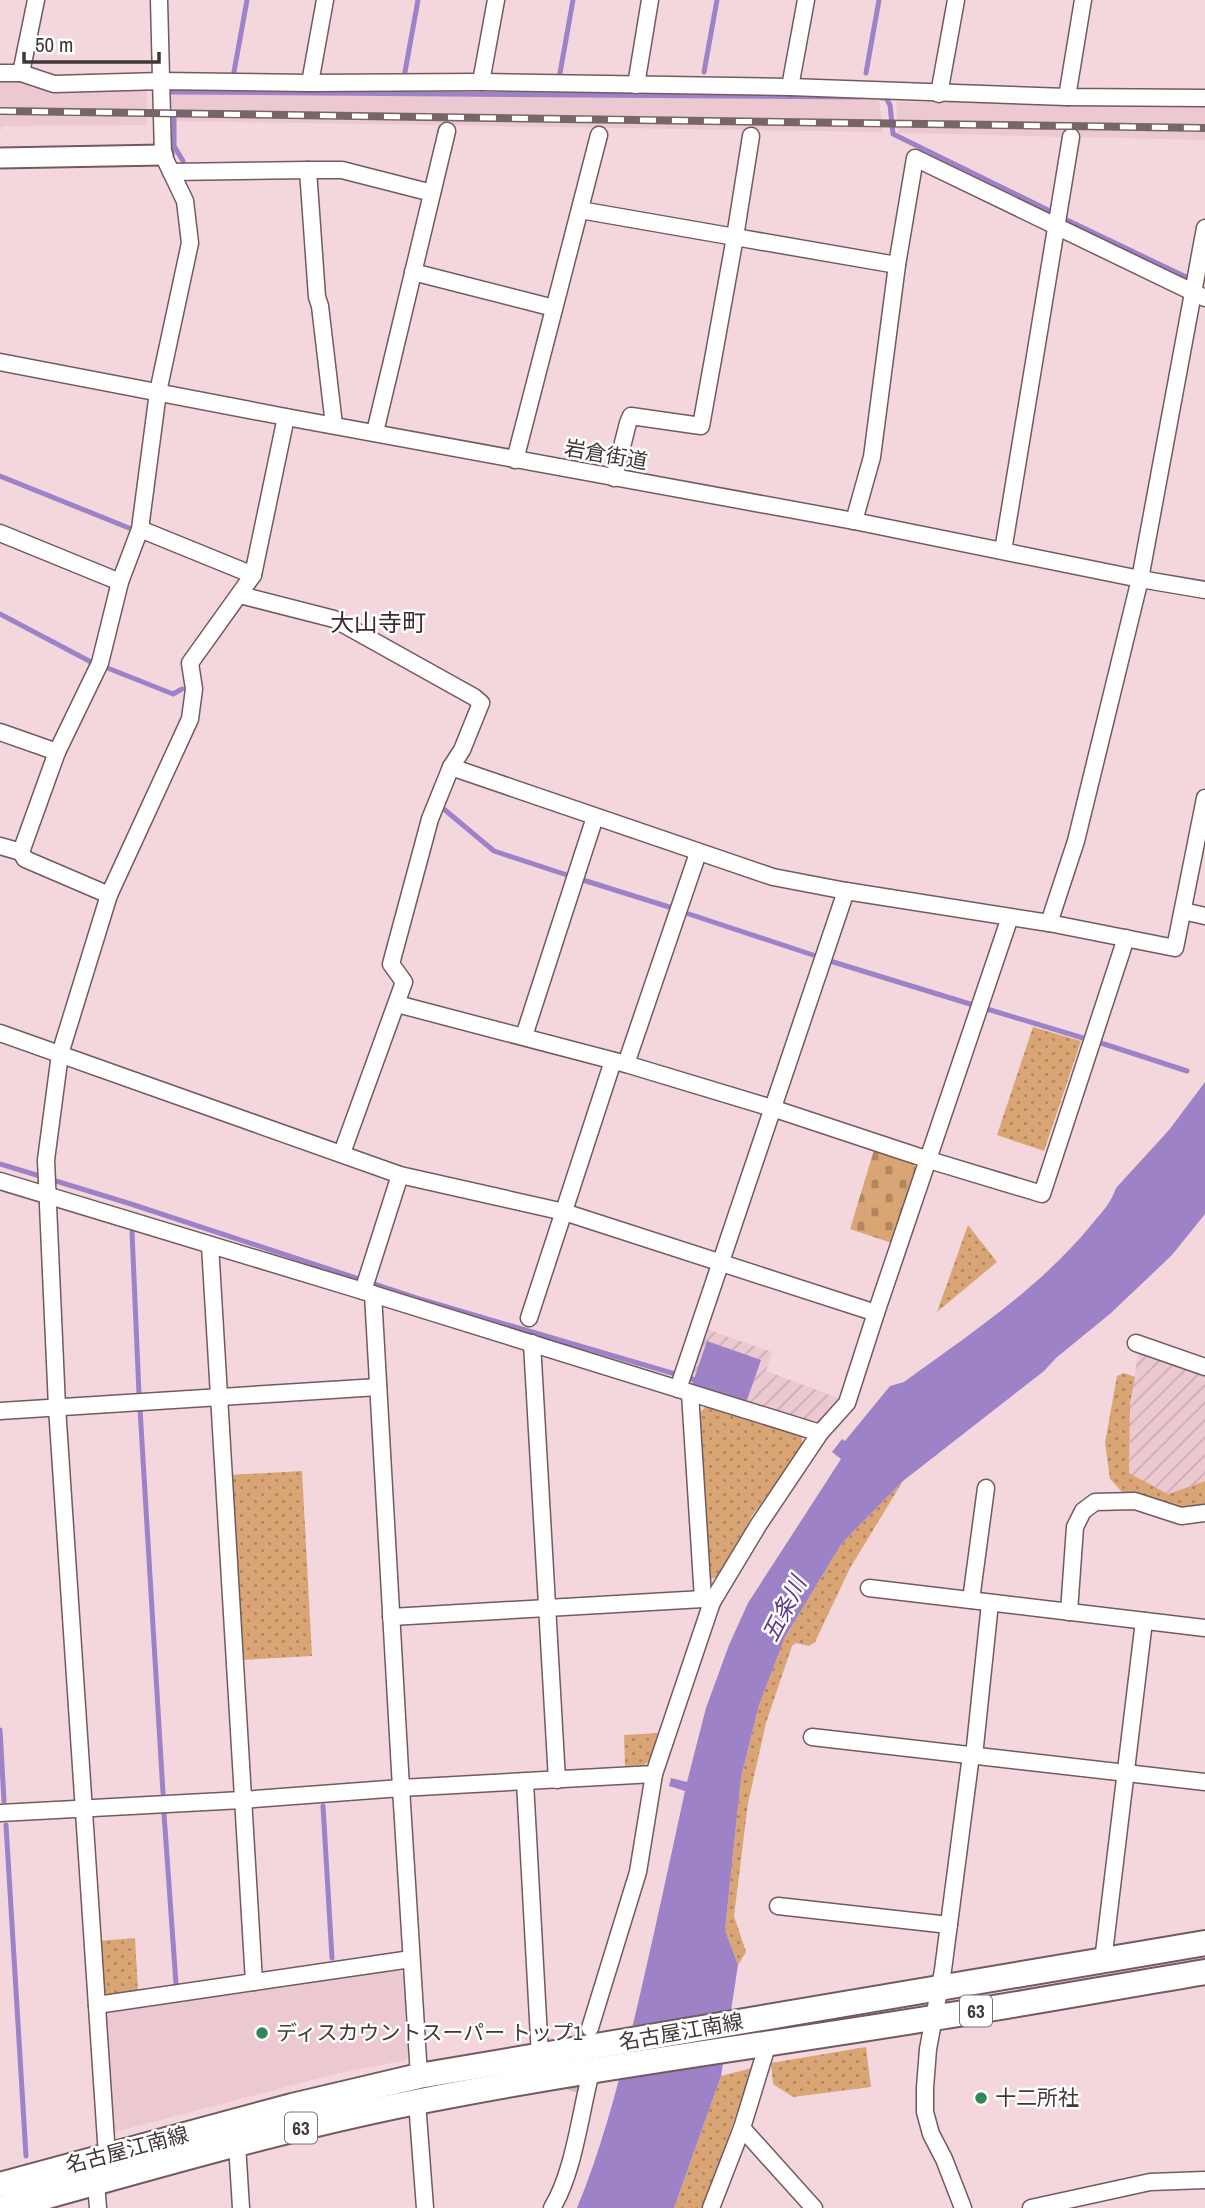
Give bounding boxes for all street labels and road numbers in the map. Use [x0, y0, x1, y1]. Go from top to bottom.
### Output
street label: 岩倉街道 [562, 433, 650, 476]
road number: 63 [960, 1996, 992, 2026]
street label: 名古屋江南線 [616, 2006, 745, 2057]
road number: 63 [285, 2112, 317, 2144]
street label: 名古屋江南線 [62, 2119, 191, 2180]

